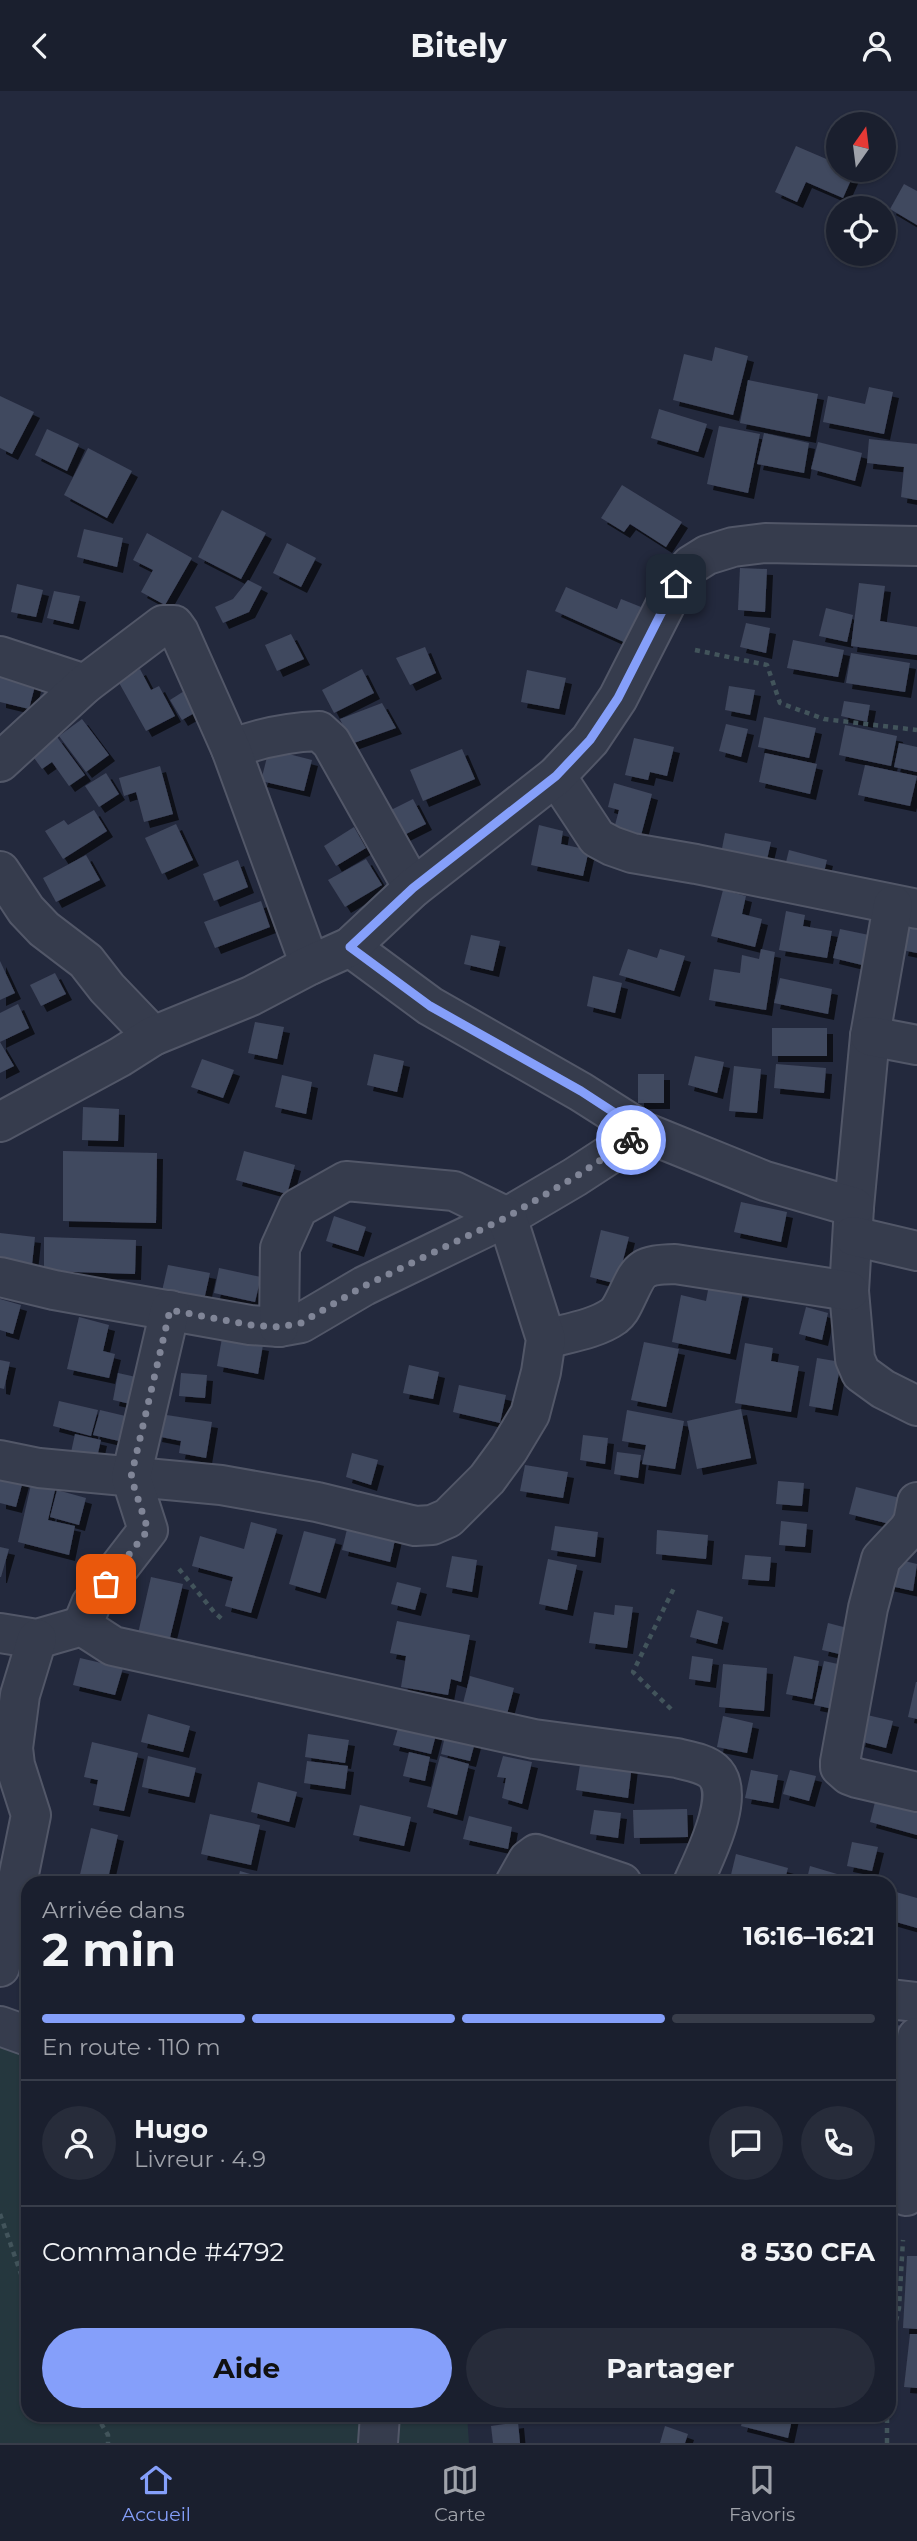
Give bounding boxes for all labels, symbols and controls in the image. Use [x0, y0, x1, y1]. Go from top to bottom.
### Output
text: Bitely [410, 26, 507, 65]
icon: back [21, 27, 59, 65]
icon: person [858, 27, 896, 65]
north arrow [826, 112, 896, 182]
map controls [826, 112, 896, 266]
button: locate [826, 196, 896, 266]
pin [646, 554, 706, 614]
icon: home [657, 565, 695, 603]
courier [596, 1105, 666, 1175]
icon: bike [612, 1121, 650, 1159]
pin [76, 1554, 136, 1614]
icon: bag [87, 1565, 125, 1603]
text: Arrivée dans [42, 1896, 185, 1924]
text: 16:16–16:21 [743, 1920, 875, 1952]
text: 2 min [42, 1921, 176, 1978]
text: En route · 110 m [42, 2033, 221, 2061]
button: person [42, 2106, 116, 2180]
button: chat [709, 2106, 783, 2180]
button: phone [801, 2106, 875, 2180]
text: Hugo [134, 2113, 208, 2145]
text: Livreur · 4.9 [134, 2145, 266, 2173]
text: Commande #4792 [42, 2236, 284, 2268]
text: 8 530 CFA [740, 2236, 875, 2268]
button: Aide [42, 2328, 452, 2408]
button: Partager [466, 2328, 875, 2408]
tab: Accueil [122, 2461, 191, 2526]
tab: Carte [434, 2461, 486, 2526]
tab: Favoris [729, 2461, 795, 2526]

